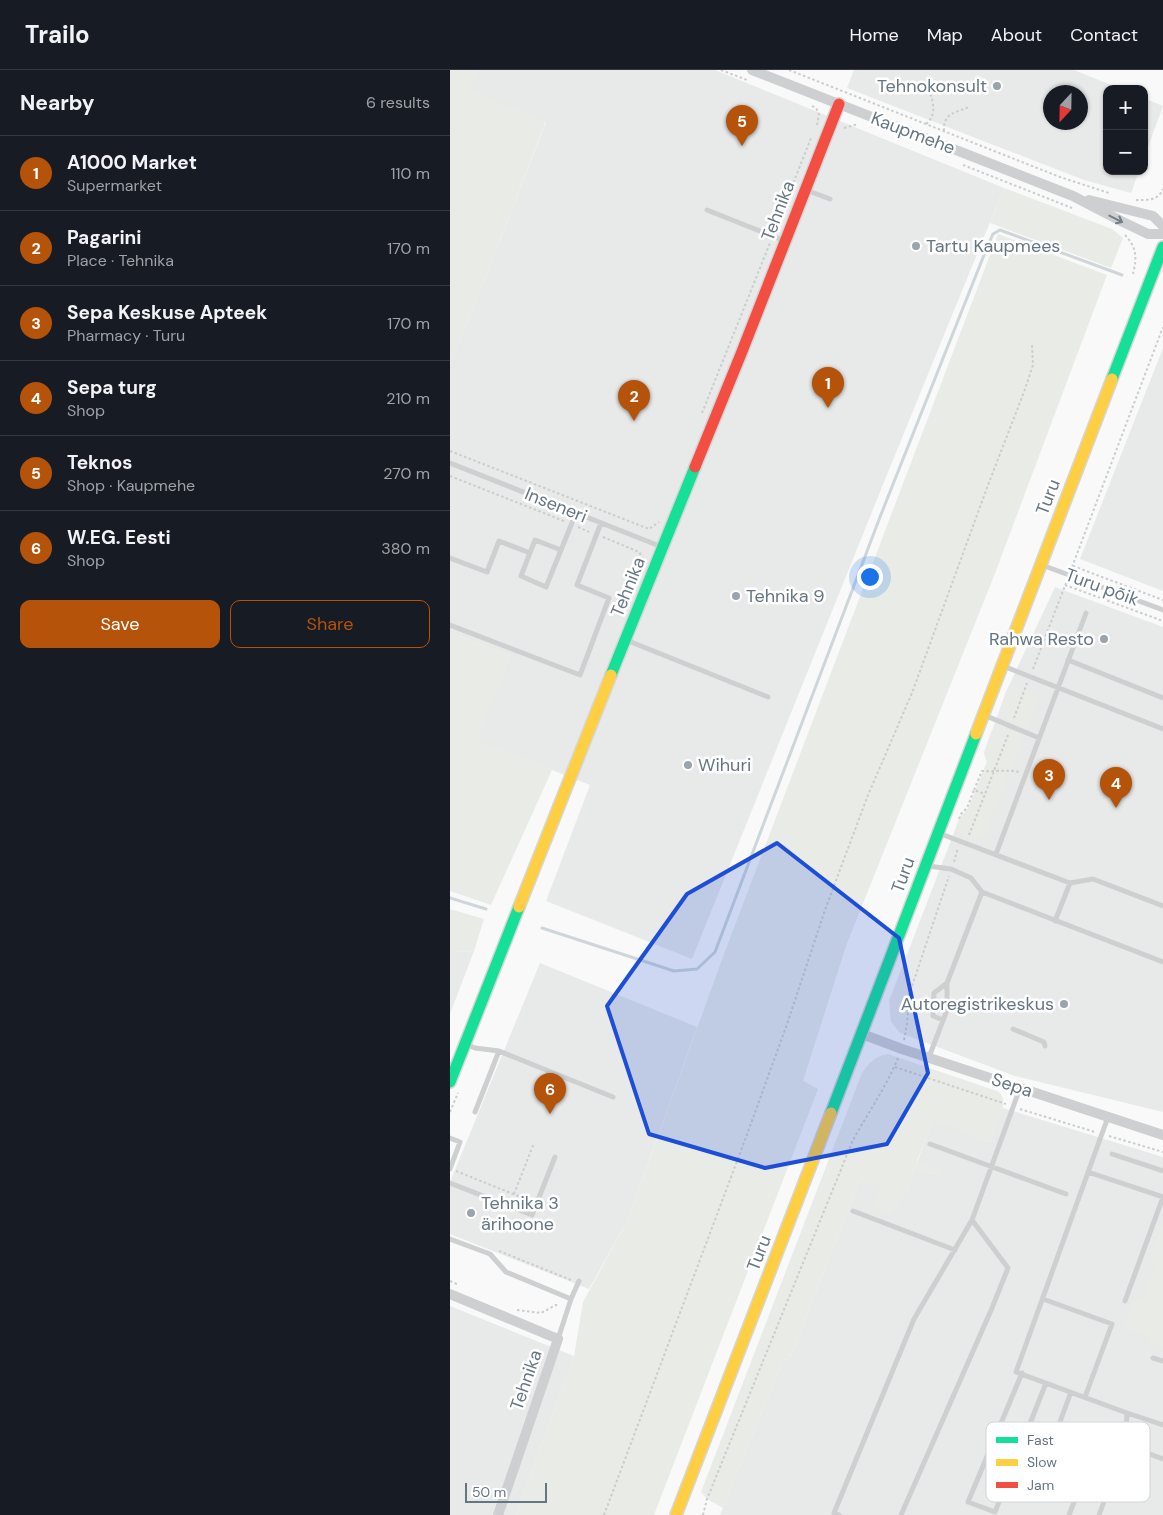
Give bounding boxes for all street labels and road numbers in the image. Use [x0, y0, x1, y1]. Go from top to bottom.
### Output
street label: Kaupmehe [867, 106, 959, 160]
street label: Tehnika [756, 178, 800, 244]
street label: Turu [1030, 476, 1066, 518]
street label: Inseneri [521, 482, 591, 528]
street label: Tehnika [605, 554, 651, 620]
street label: Turu põik [1062, 563, 1142, 611]
street label: Turu [885, 854, 921, 896]
street label: Sepa [988, 1067, 1036, 1103]
street label: Turu [741, 1232, 777, 1274]
street label: Tehnika [504, 1347, 548, 1413]

